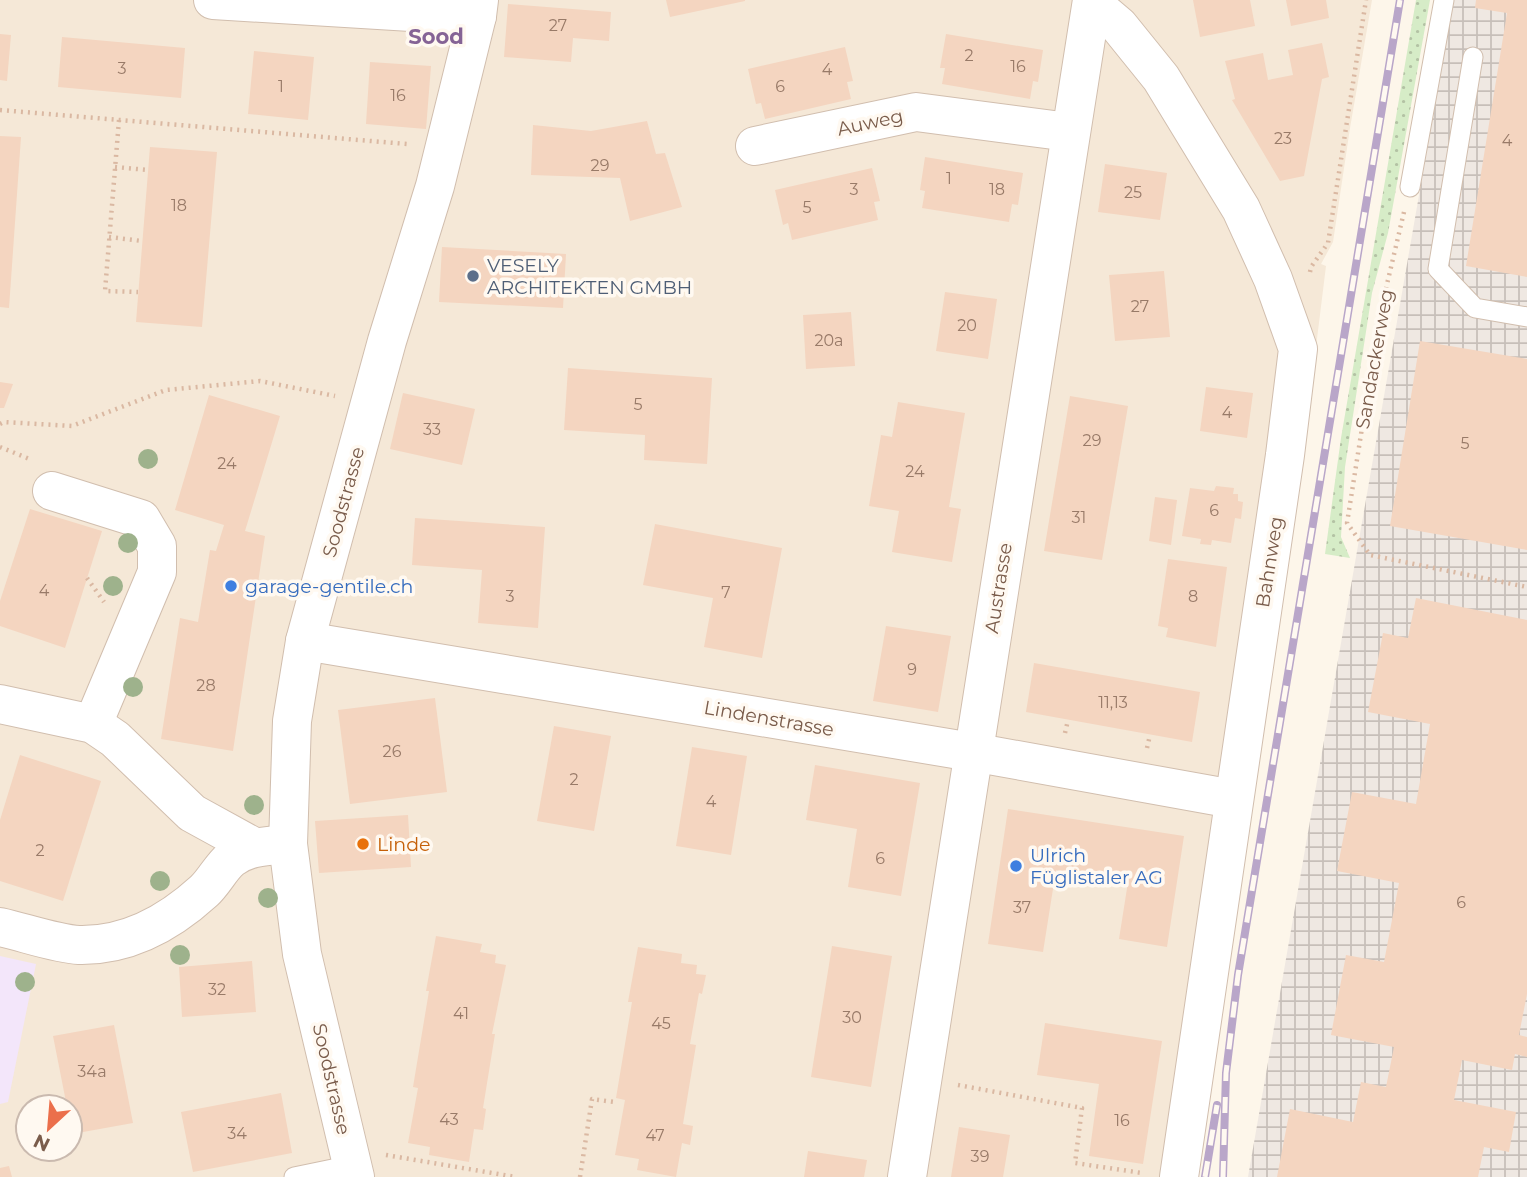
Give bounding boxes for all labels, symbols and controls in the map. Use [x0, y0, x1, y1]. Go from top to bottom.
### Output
house number: 27 [549, 16, 567, 35]
district label: Sood [408, 24, 464, 49]
house number: 2 [964, 46, 974, 65]
house number: 16 [1010, 57, 1026, 76]
house number: 3 [117, 59, 127, 78]
house number: 4 [822, 60, 833, 79]
house number: 1 [278, 77, 284, 96]
house number: 6 [775, 77, 785, 96]
house number: 16 [390, 86, 406, 105]
street label: Auweg [835, 104, 905, 141]
house number: 23 [1274, 129, 1292, 148]
house number: 4 [1502, 131, 1513, 150]
house number: 29 [591, 156, 609, 175]
house number: 1 [946, 169, 952, 188]
house number: 3 [849, 180, 859, 199]
house number: 18 [989, 180, 1005, 199]
house number: 25 [1124, 183, 1142, 202]
house number: 18 [171, 196, 187, 215]
house number: 5 [802, 198, 812, 217]
place label: VESELY ARCHITEKTEN GMBH [487, 254, 692, 299]
marker: VESELY ARCHITEKTEN GMBH [465, 268, 481, 284]
street label: Sandackerweg [1351, 287, 1398, 431]
house number: 27 [1131, 297, 1149, 316]
house number: 20 [957, 316, 977, 335]
house number: 20a [814, 331, 844, 350]
house number: 5 [633, 395, 643, 414]
house number: 4 [1222, 403, 1233, 422]
house number: 33 [423, 420, 441, 439]
house number: 29 [1083, 431, 1101, 450]
house number: 5 [1460, 434, 1470, 453]
street label: Soodstrasse [318, 444, 369, 560]
house number: 24 [217, 454, 237, 473]
house number: 24 [905, 462, 925, 481]
house number: 6 [1209, 501, 1219, 520]
house number: 31 [1072, 508, 1086, 527]
street label: Bahnweg [1251, 515, 1288, 609]
street label: Austrasse [980, 541, 1017, 635]
place label: garage-gentile.ch [245, 575, 413, 598]
marker: garage-gentile.ch [223, 578, 239, 594]
house number: 4 [39, 581, 50, 600]
house number: 7 [721, 583, 731, 602]
house number: 3 [505, 587, 515, 606]
house number: 8 [1188, 587, 1198, 606]
house number: 9 [907, 660, 917, 679]
house number: 28 [196, 676, 216, 695]
house number: 11,13 [1098, 693, 1128, 712]
street label: Lindenstrasse [702, 696, 836, 741]
house number: 26 [383, 742, 402, 761]
house number: 2 [569, 770, 579, 789]
house number: 4 [706, 792, 717, 811]
place label: Linde [377, 833, 431, 856]
marker: Linde [355, 836, 371, 852]
house number: 2 [35, 841, 45, 860]
place label: Ulrich Füglistaler AG [1030, 844, 1163, 889]
house number: 6 [875, 849, 885, 868]
marker: Ulrich Füglistaler AG [1008, 858, 1024, 874]
house number: 6 [1456, 893, 1466, 912]
house number: 37 [1013, 898, 1031, 917]
house number: 32 [208, 980, 226, 999]
house number: 41 [453, 1004, 469, 1023]
house number: 30 [842, 1008, 862, 1027]
house number: 45 [651, 1014, 671, 1033]
street label: Soodstrasse [308, 1021, 355, 1137]
house number: 34a [77, 1062, 107, 1081]
north arrow [14, 1093, 84, 1163]
house number: 43 [439, 1110, 459, 1129]
house number: 16 [1114, 1111, 1130, 1130]
house number: 34 [227, 1124, 247, 1143]
house number: 47 [645, 1126, 665, 1145]
text: N [30, 1129, 54, 1157]
house number: 39 [971, 1147, 989, 1166]

